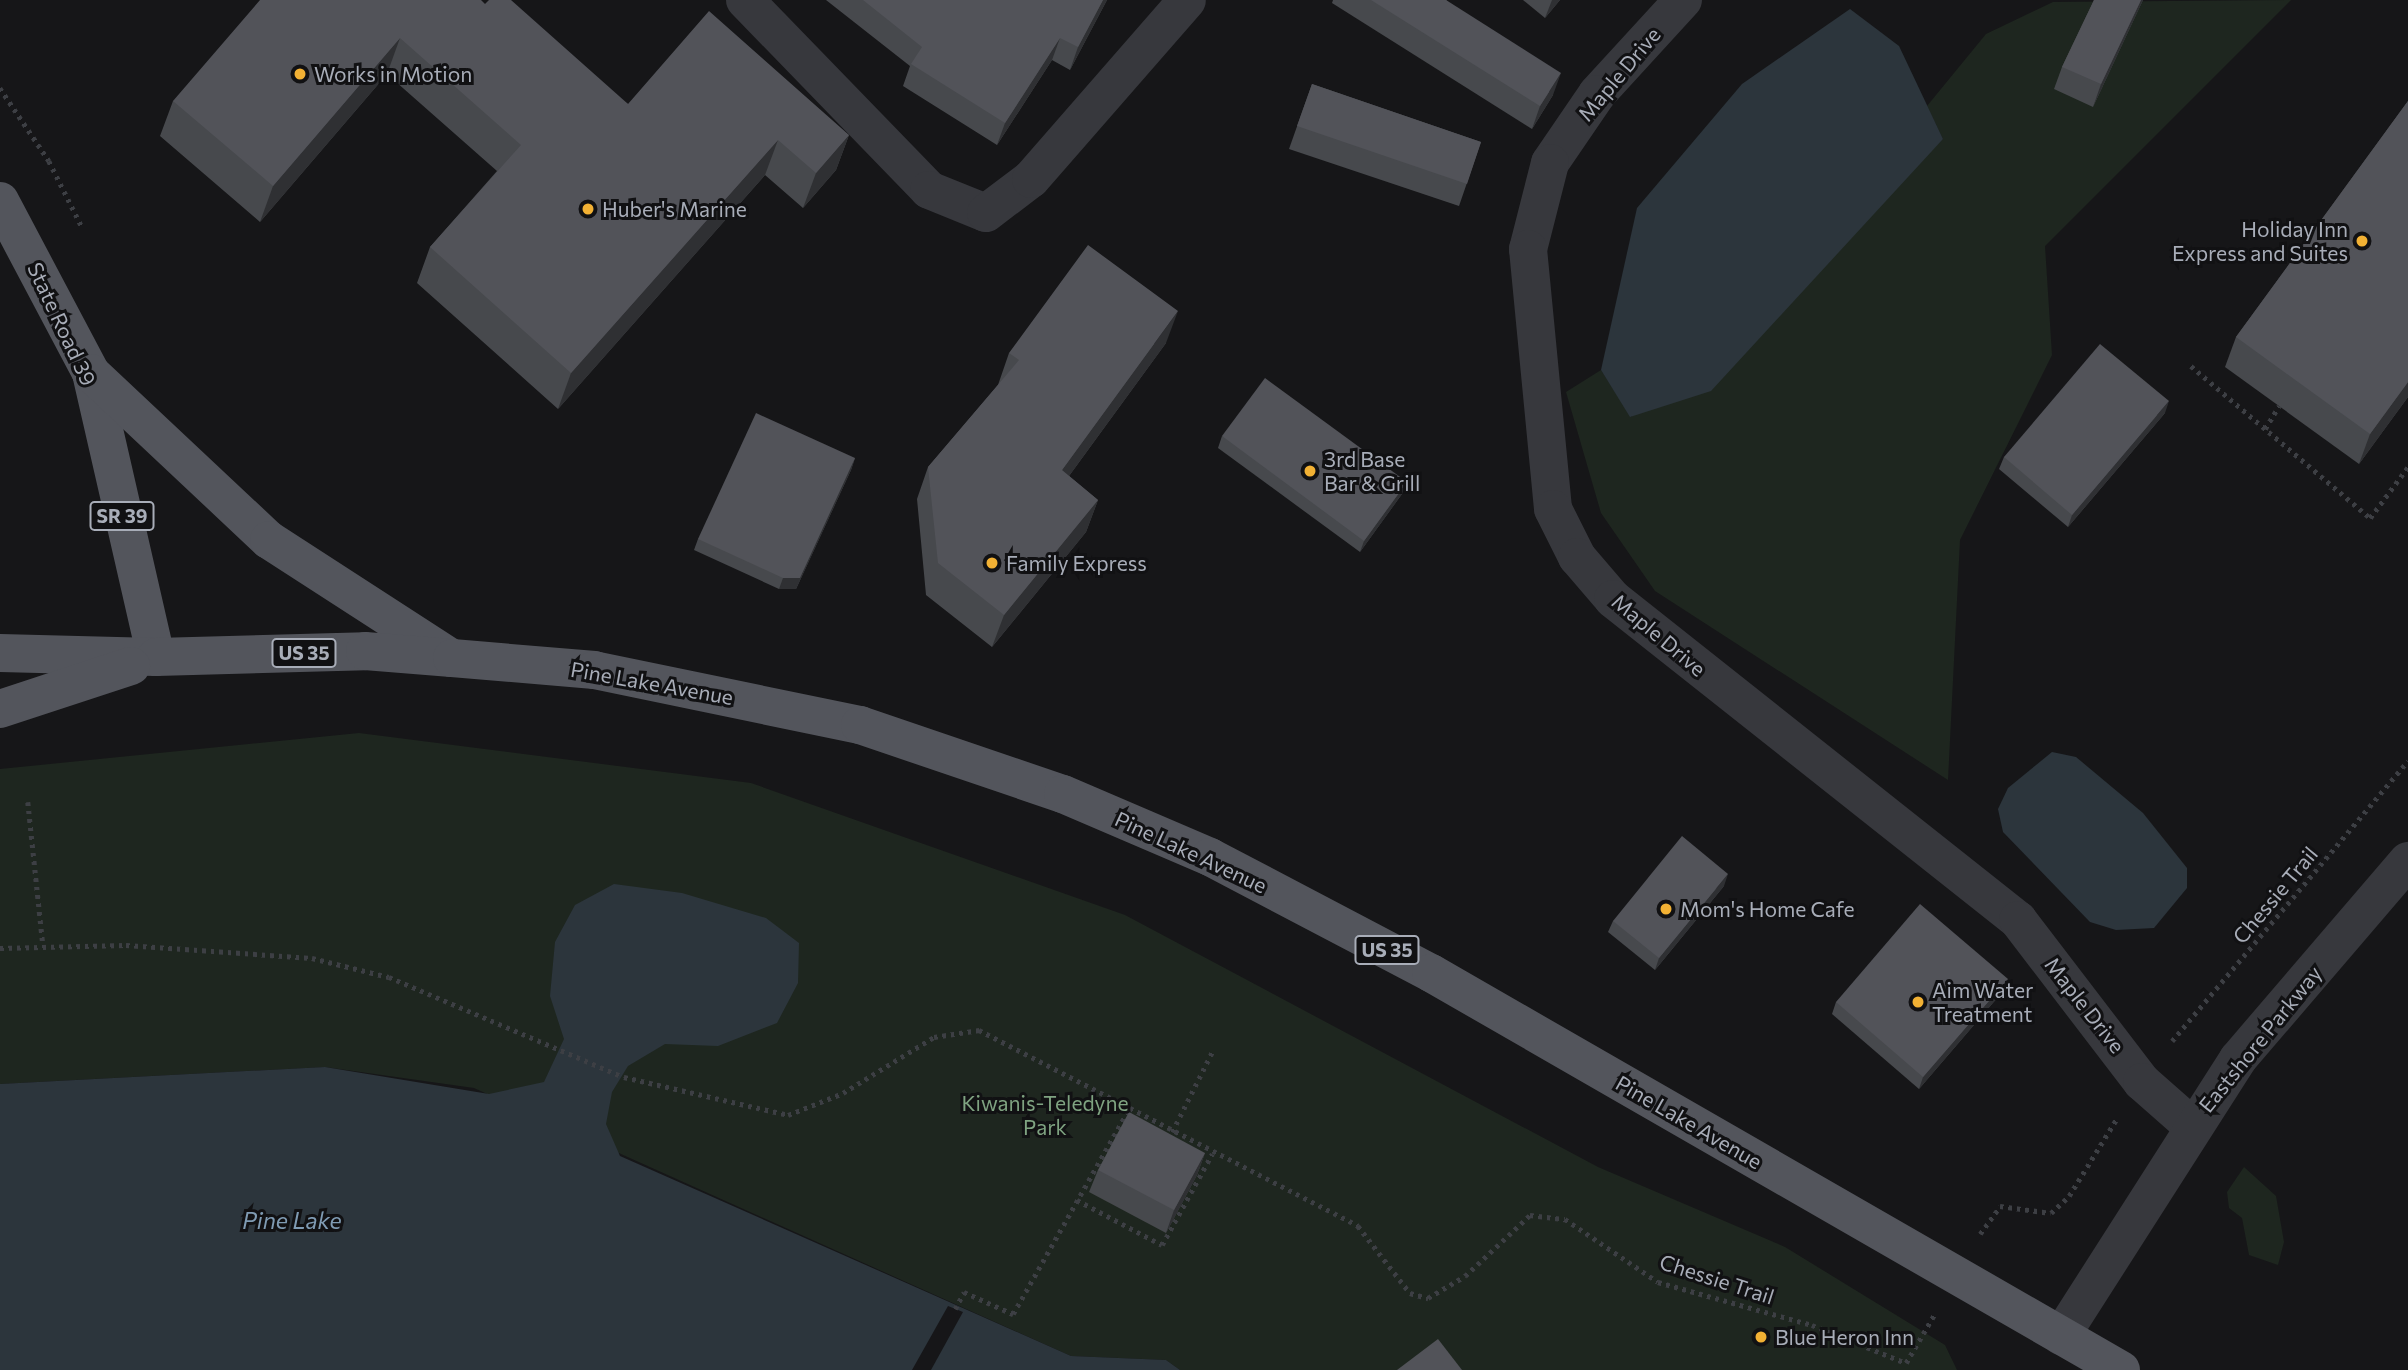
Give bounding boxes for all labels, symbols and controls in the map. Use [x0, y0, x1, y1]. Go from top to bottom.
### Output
street label: Maple Drive [1573, 22, 1665, 126]
place label: Works in Motion [314, 61, 472, 87]
marker: Works in Motion [292, 66, 308, 82]
place label: Huber's Marine [602, 196, 747, 222]
marker: Huber's Marine [580, 201, 596, 217]
place label: Holiday Inn Express and Suites [2172, 216, 2348, 266]
marker: Holiday Inn Express and Suites [2354, 233, 2370, 249]
street label: State Road 39 [22, 258, 102, 390]
place label: 3rd Base Bar & Grill [1324, 446, 1420, 496]
marker: 3rd Base Bar & Grill [1302, 463, 1318, 479]
road number: SR 39 [89, 500, 155, 531]
place label: Family Express [1006, 550, 1147, 576]
marker: Family Express [984, 555, 1000, 571]
street label: Maple Drive [1607, 589, 1711, 681]
road number: US 35 [271, 638, 337, 668]
street label: Pine Lake Avenue [569, 656, 735, 710]
street label: Pine Lake Avenue [1111, 806, 1271, 898]
street label: Chessie Trail [2227, 841, 2323, 949]
place label: Mom's Home Cafe [1680, 896, 1855, 922]
marker: Mom's Home Cafe [1658, 901, 1674, 917]
road number: US 35 [1354, 934, 1420, 966]
street label: Maple Drive [2040, 952, 2130, 1058]
street label: Eastshore Parkway [2193, 961, 2327, 1117]
place label: Aim Water Treatment [1932, 977, 2033, 1027]
marker: Aim Water Treatment [1910, 994, 1926, 1010]
street label: Pine Lake Avenue [1611, 1070, 1767, 1174]
park label: Kiwanis-Teledyne Park [961, 1090, 1129, 1140]
water label: Pine Lake [242, 1206, 342, 1234]
street label: Chessie Trail [1657, 1249, 1777, 1309]
place label: Blue Heron Inn [1775, 1324, 1914, 1350]
marker: Blue Heron Inn [1753, 1329, 1769, 1345]

